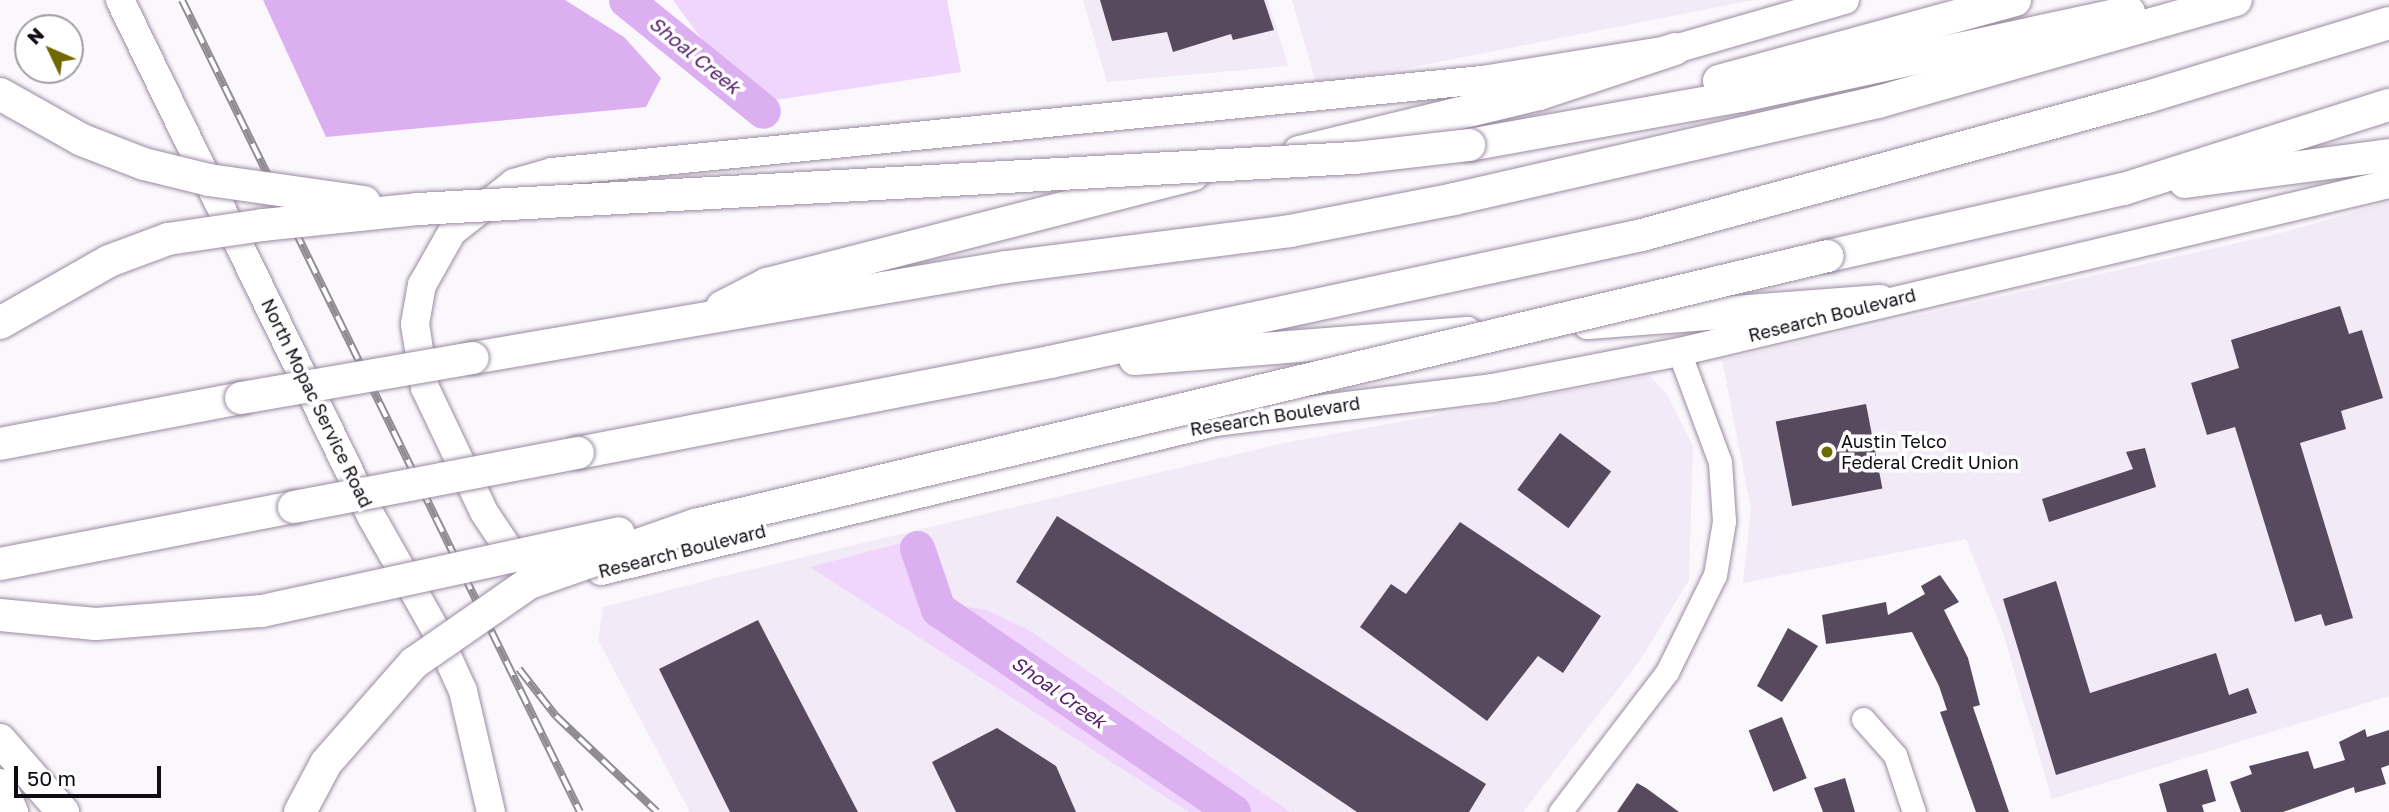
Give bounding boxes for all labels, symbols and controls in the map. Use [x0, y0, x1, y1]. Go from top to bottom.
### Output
water label: Shoal Creek [645, 12, 745, 98]
north arrow [14, 14, 84, 84]
text: N [22, 22, 48, 49]
street label: Research Boulevard [1746, 284, 1918, 346]
street label: North Mopac Service Road [257, 295, 377, 511]
street label: Research Boulevard [1188, 392, 1362, 440]
place label: Austin Telco Federal Credit Union [1841, 431, 2019, 474]
marker: Austin Telco Federal Credit Union [1819, 444, 1835, 460]
street label: Research Boulevard [596, 520, 768, 582]
water label: Shoal Creek [1008, 651, 1110, 733]
scale bar [18, 752, 164, 796]
text: 50 m [27, 765, 76, 791]

